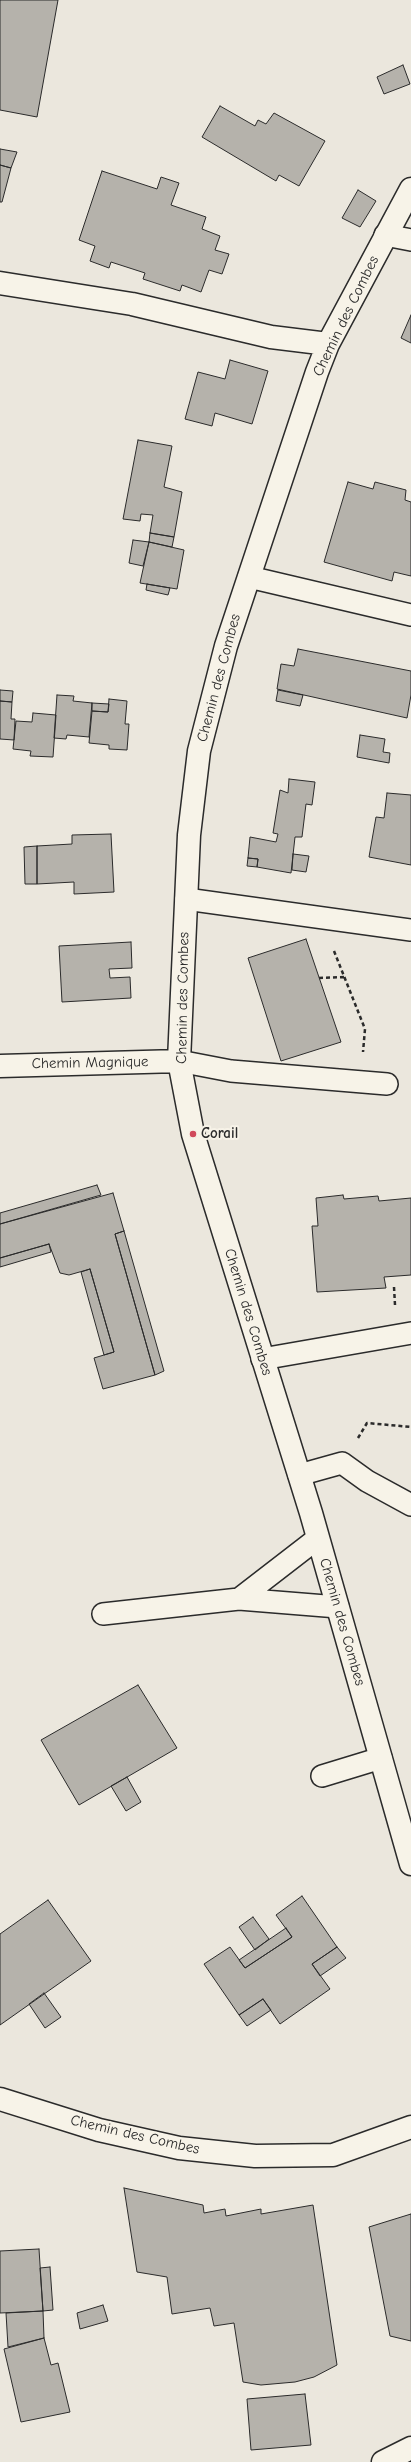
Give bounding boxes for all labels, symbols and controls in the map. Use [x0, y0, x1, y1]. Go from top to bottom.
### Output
street label: Chemin des Combes [309, 253, 383, 379]
street label: Chemin des Combes [193, 612, 245, 744]
street label: Chemin des Combes [173, 932, 193, 1064]
street label: Chemin Magnique [31, 1053, 149, 1073]
place label: Corail [201, 1125, 238, 1143]
marker: Corail [188, 1129, 198, 1139]
street label: Chemin des Combes [220, 1246, 276, 1378]
street label: Chemin des Combes [315, 1556, 369, 1688]
street label: Chemin des Combes [69, 2111, 201, 2159]

